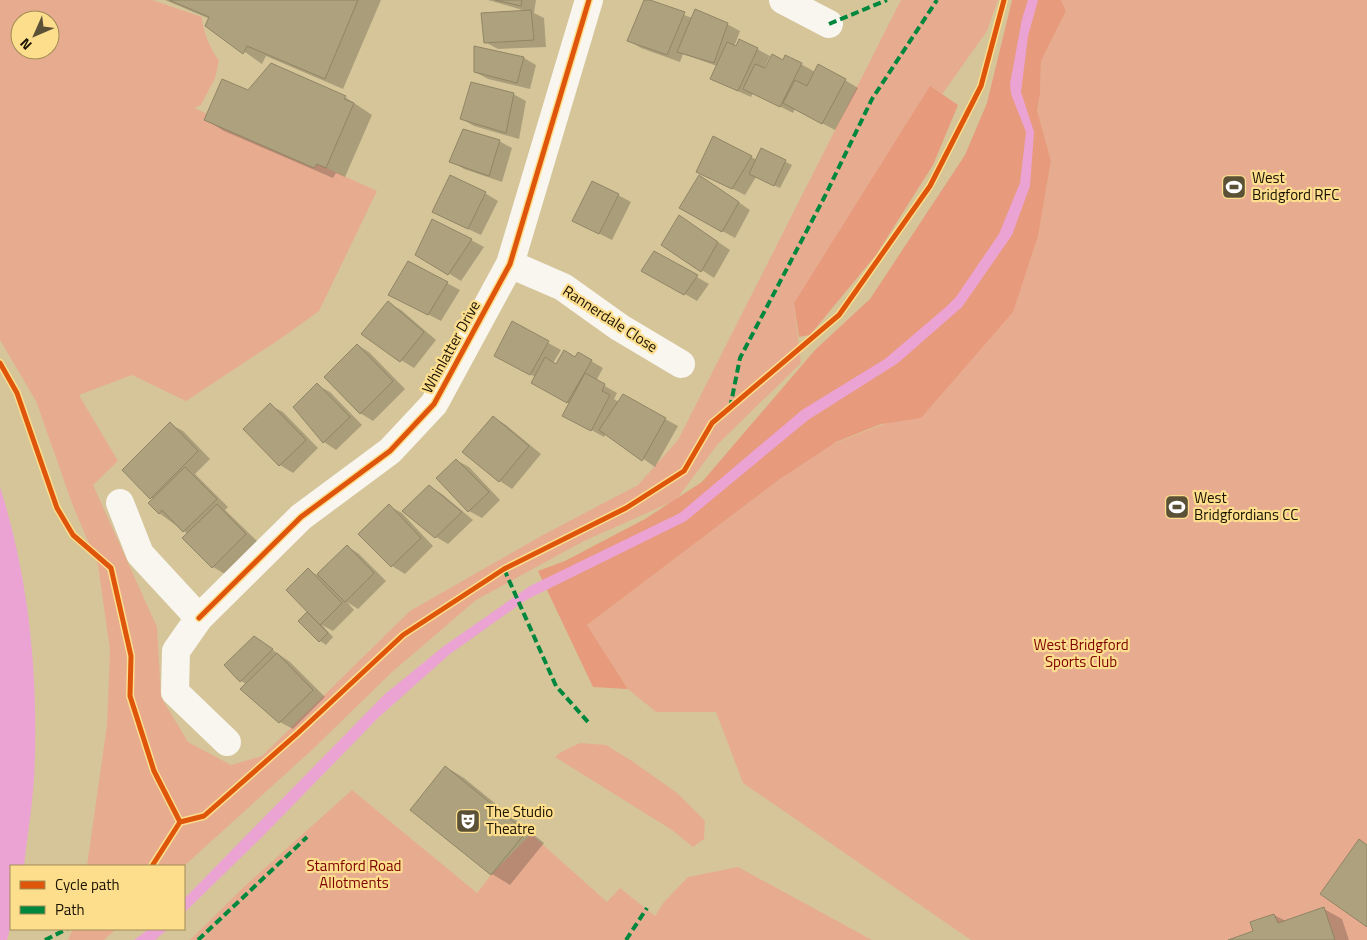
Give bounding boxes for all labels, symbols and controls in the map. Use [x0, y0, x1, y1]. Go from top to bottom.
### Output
north arrow [10, 10, 60, 60]
text: N [15, 34, 36, 55]
place label: West Bridgford RFC [1252, 166, 1339, 206]
sports icon: West Bridgford RFC [1221, 174, 1247, 200]
street label: Rannerdale Close [558, 279, 662, 358]
street label: Whinlatter Drive [416, 296, 486, 397]
place label: West Bridgfordians CC [1194, 486, 1298, 526]
sports icon: West Bridgfordians CC [1164, 494, 1190, 520]
park label: West Bridgford Sports Club [1033, 633, 1129, 673]
place label: The Studio Theatre [486, 800, 553, 840]
theatre icon: The Studio Theatre [455, 808, 481, 834]
park label: Stamford Road Allotments [307, 854, 401, 894]
legend [10, 865, 185, 930]
text: Cycle path [55, 873, 120, 896]
text: Path [55, 898, 85, 921]

